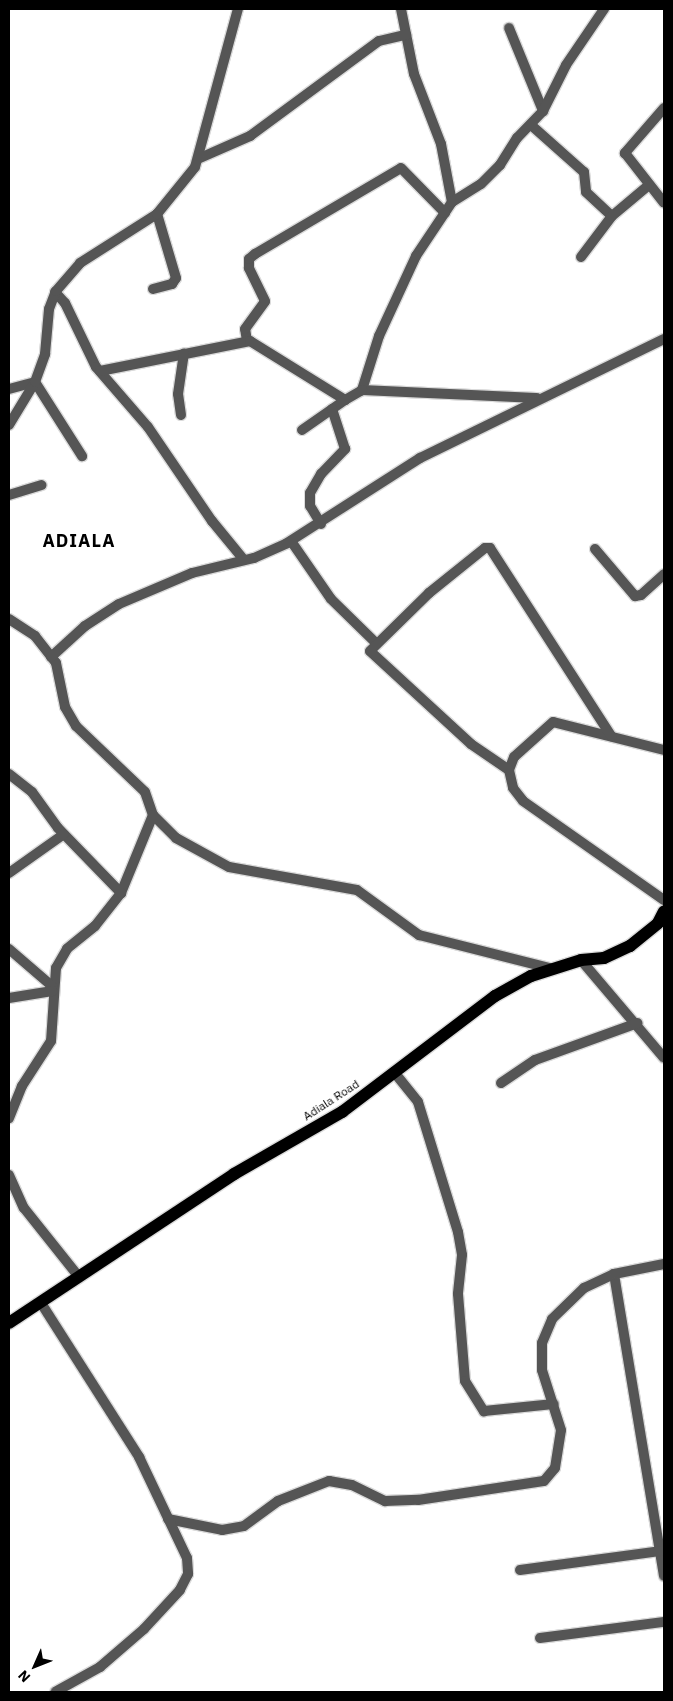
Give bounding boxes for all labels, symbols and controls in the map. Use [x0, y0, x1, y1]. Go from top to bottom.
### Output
district label: ADIALA [42, 530, 116, 552]
street label: Adiala Road [300, 1076, 362, 1124]
north arrow [10, 1641, 60, 1691]
text: N [14, 1667, 34, 1686]

